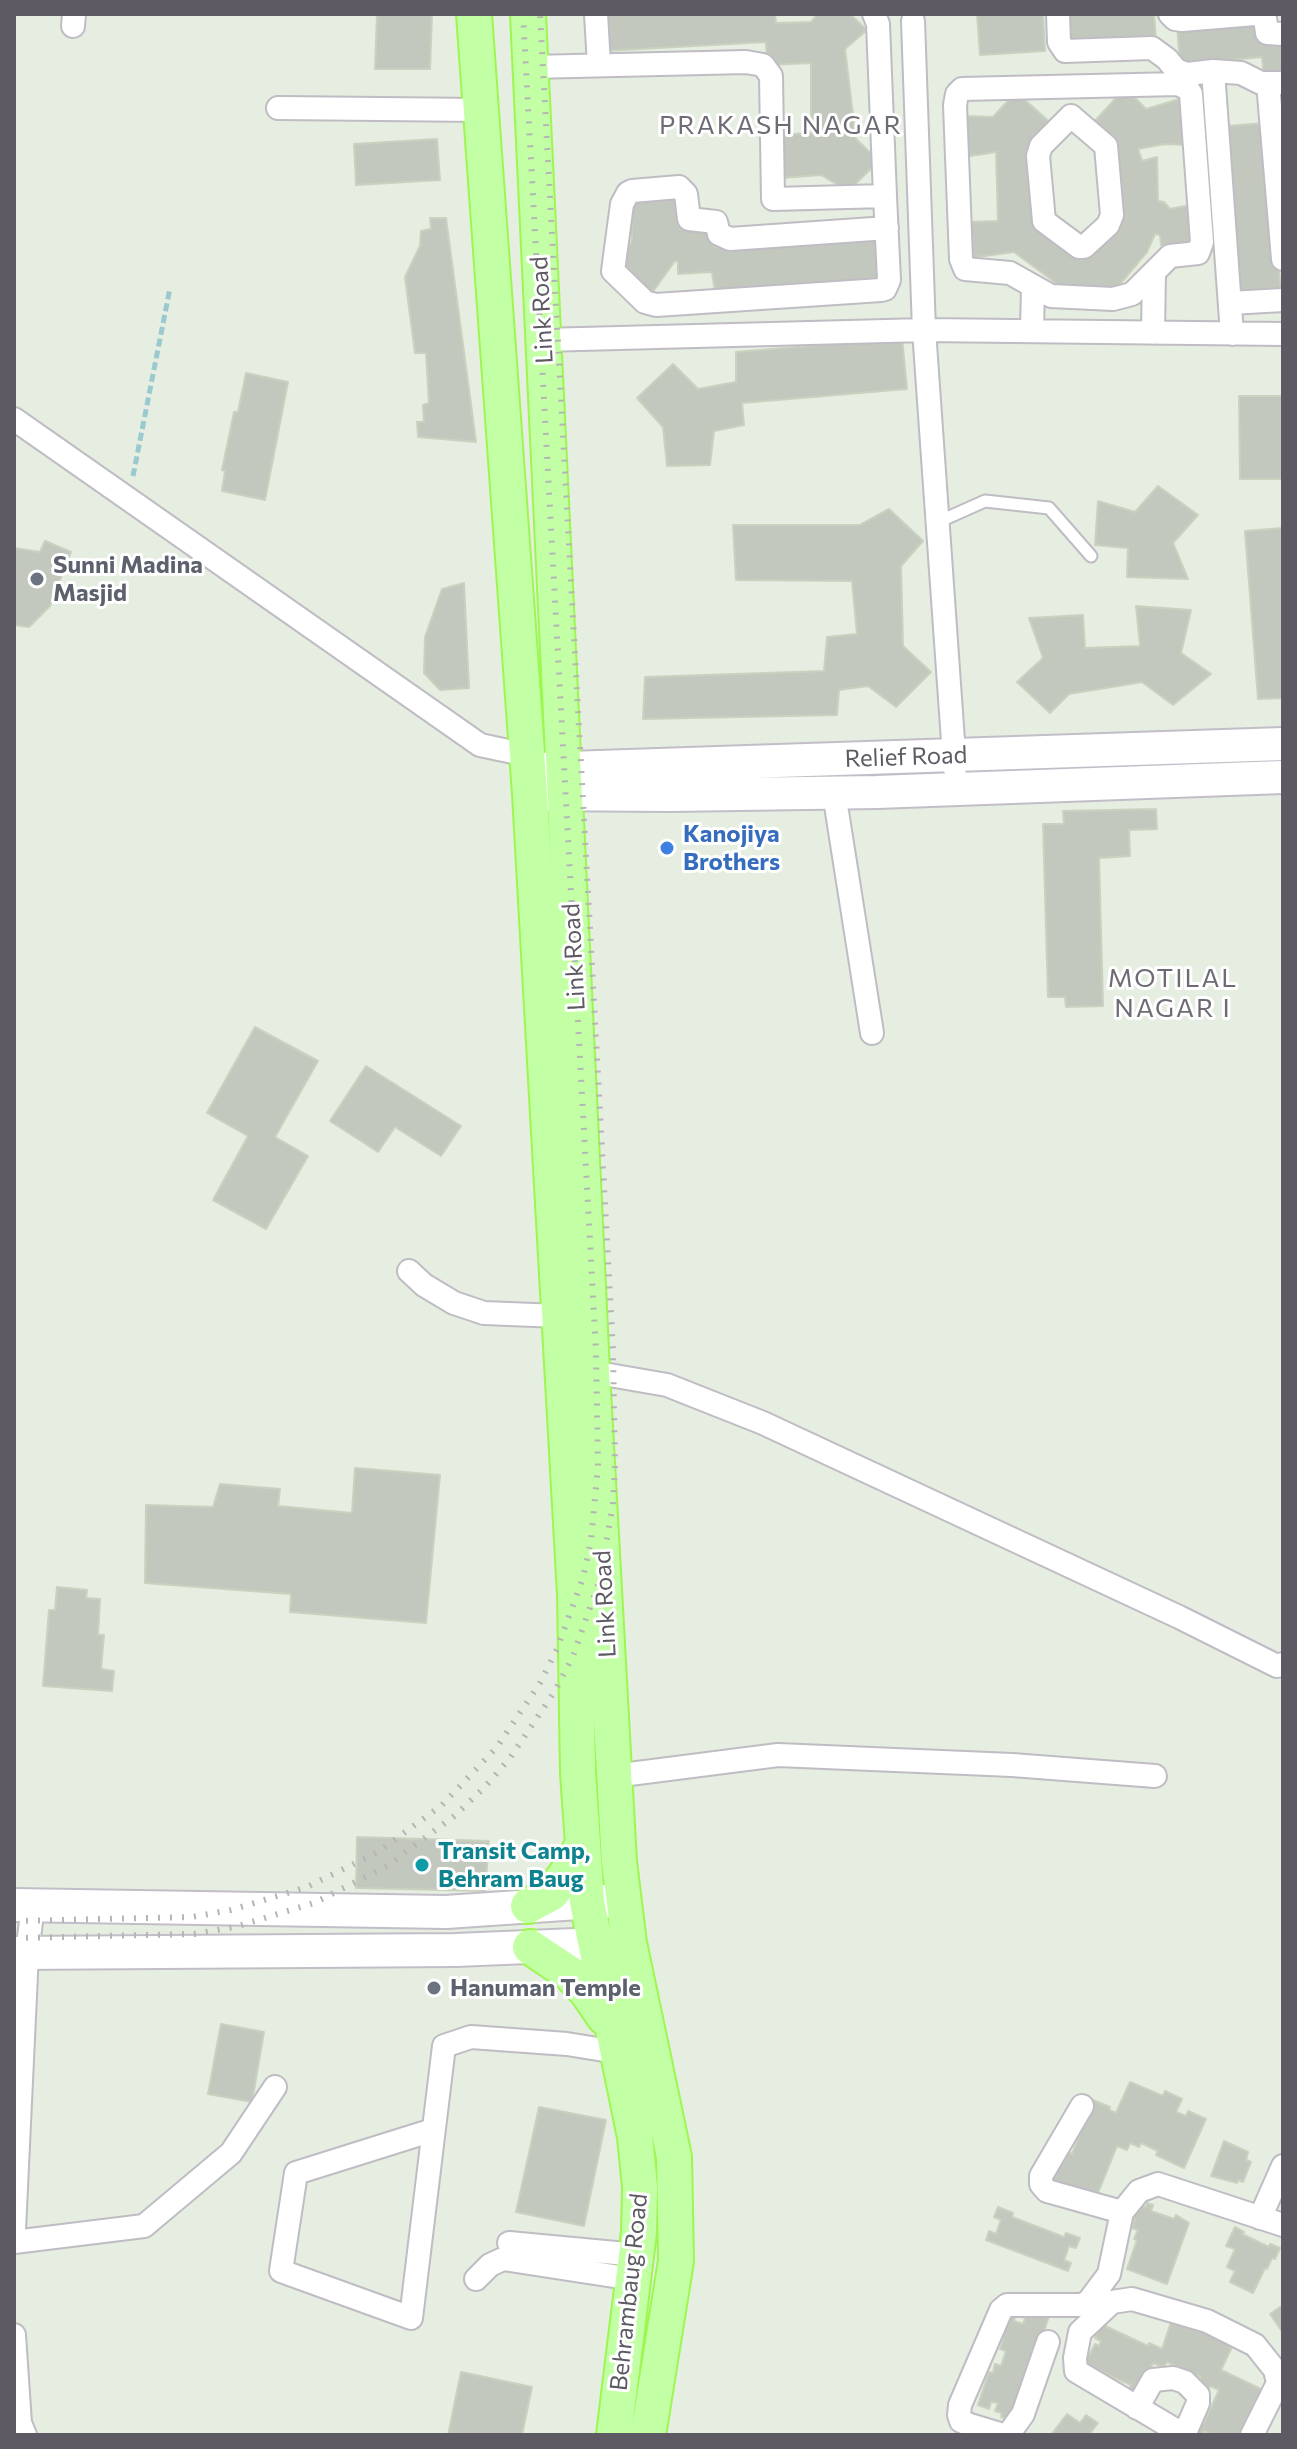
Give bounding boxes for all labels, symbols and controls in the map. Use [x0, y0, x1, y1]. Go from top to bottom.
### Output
district label: PRAKASH NAGAR [659, 109, 903, 141]
street label: Link Road [525, 256, 559, 364]
place label: Sunni Madina Masjid [53, 551, 203, 607]
marker: Sunni Madina Masjid [28, 570, 46, 588]
street label: Relief Road [844, 740, 968, 774]
place label: Kanojiya Brothers [683, 820, 780, 876]
marker: Kanojiya Brothers [658, 839, 676, 857]
street label: Link Road [557, 903, 591, 1011]
district label: MOTILAL NAGAR I [1108, 962, 1238, 1024]
street label: Link Road [588, 1550, 622, 1658]
place label: Transit Camp, Behram Baug [438, 1837, 591, 1893]
marker: Transit Camp, Behram Baug [413, 1856, 431, 1874]
place label: Hanuman Temple [450, 1974, 641, 2002]
marker: Hanuman Temple [425, 1979, 443, 1997]
street label: Behrambaug Road [604, 2192, 654, 2392]

